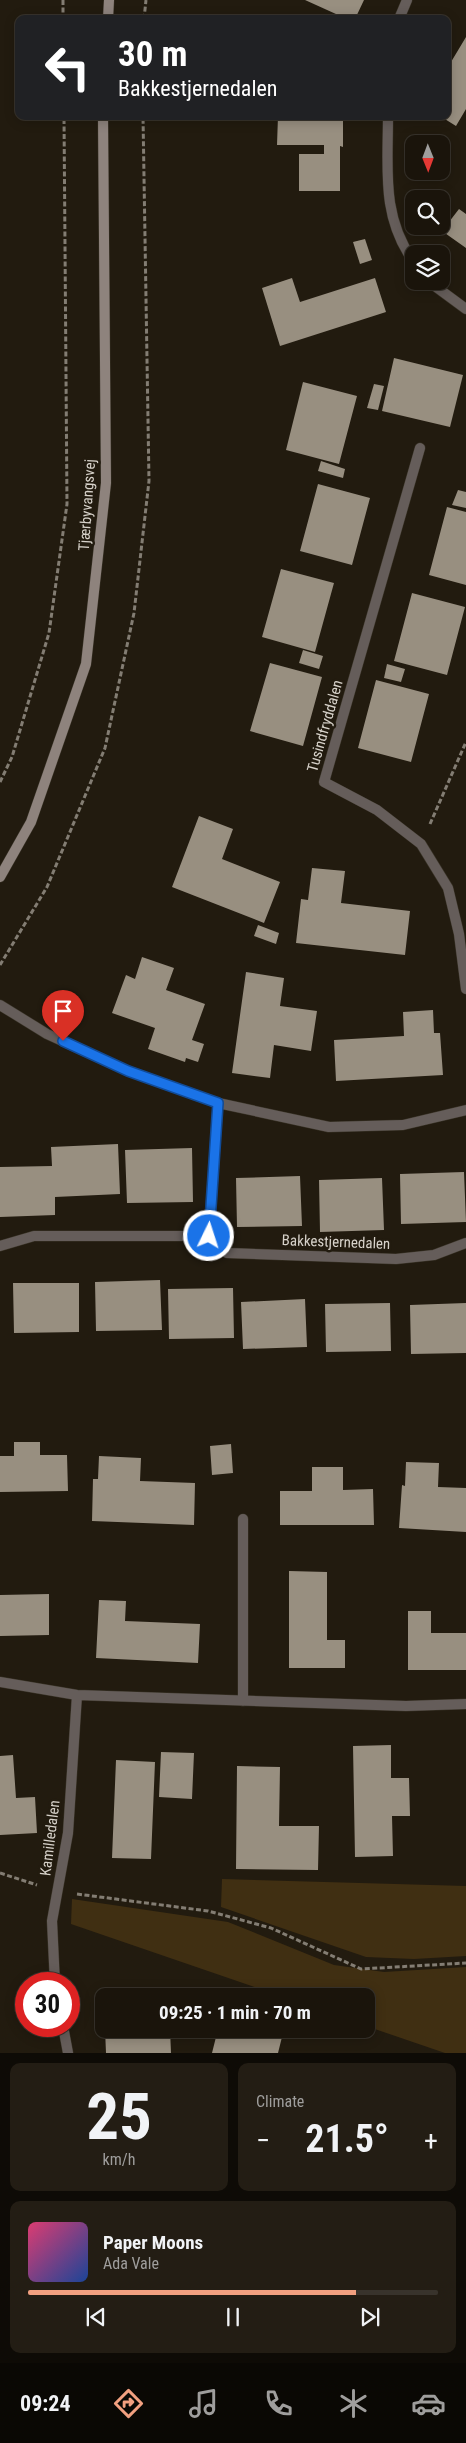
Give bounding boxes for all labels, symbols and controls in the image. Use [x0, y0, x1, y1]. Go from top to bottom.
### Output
text: 30 m [118, 34, 187, 75]
icon: left [35, 35, 100, 100]
text: Bakkestjernedalen [118, 76, 277, 101]
north arrow [405, 135, 450, 180]
map controls [405, 135, 450, 290]
button: search [405, 190, 450, 235]
button: layers [405, 245, 450, 290]
street label: Tjærbyvangsvej [75, 459, 99, 551]
street label: Tusindfryddalen [303, 678, 347, 774]
pin [42, 990, 84, 1041]
icon: arrive [49, 997, 77, 1025]
position arrow [182, 1209, 234, 1261]
street label: Bakkestjernedalen [281, 1231, 391, 1253]
street label: Kamilledalen [36, 1799, 64, 1877]
speed limit sign: 30 [15, 1972, 80, 2037]
text: 09:25 · 1 min · 70 m [159, 2001, 311, 2024]
text: 25 [86, 2079, 152, 2155]
text: Climate [256, 2092, 304, 2111]
text: 21.5° [305, 2117, 389, 2161]
text: − [256, 2124, 270, 2157]
text: + [424, 2124, 438, 2157]
text: km/h [103, 2150, 135, 2169]
text: Paper Moons [103, 2231, 203, 2254]
text: Ada Vale [103, 2254, 159, 2273]
icon: previous [82, 2303, 110, 2331]
icon: pause [219, 2303, 247, 2331]
icon: next [356, 2303, 384, 2331]
icon: directions [111, 2386, 146, 2421]
icon: music [186, 2386, 221, 2421]
icon: phone [261, 2386, 296, 2421]
icon: climate [336, 2386, 371, 2421]
icon: car [411, 2386, 446, 2421]
text: 09:24 [20, 2391, 71, 2416]

